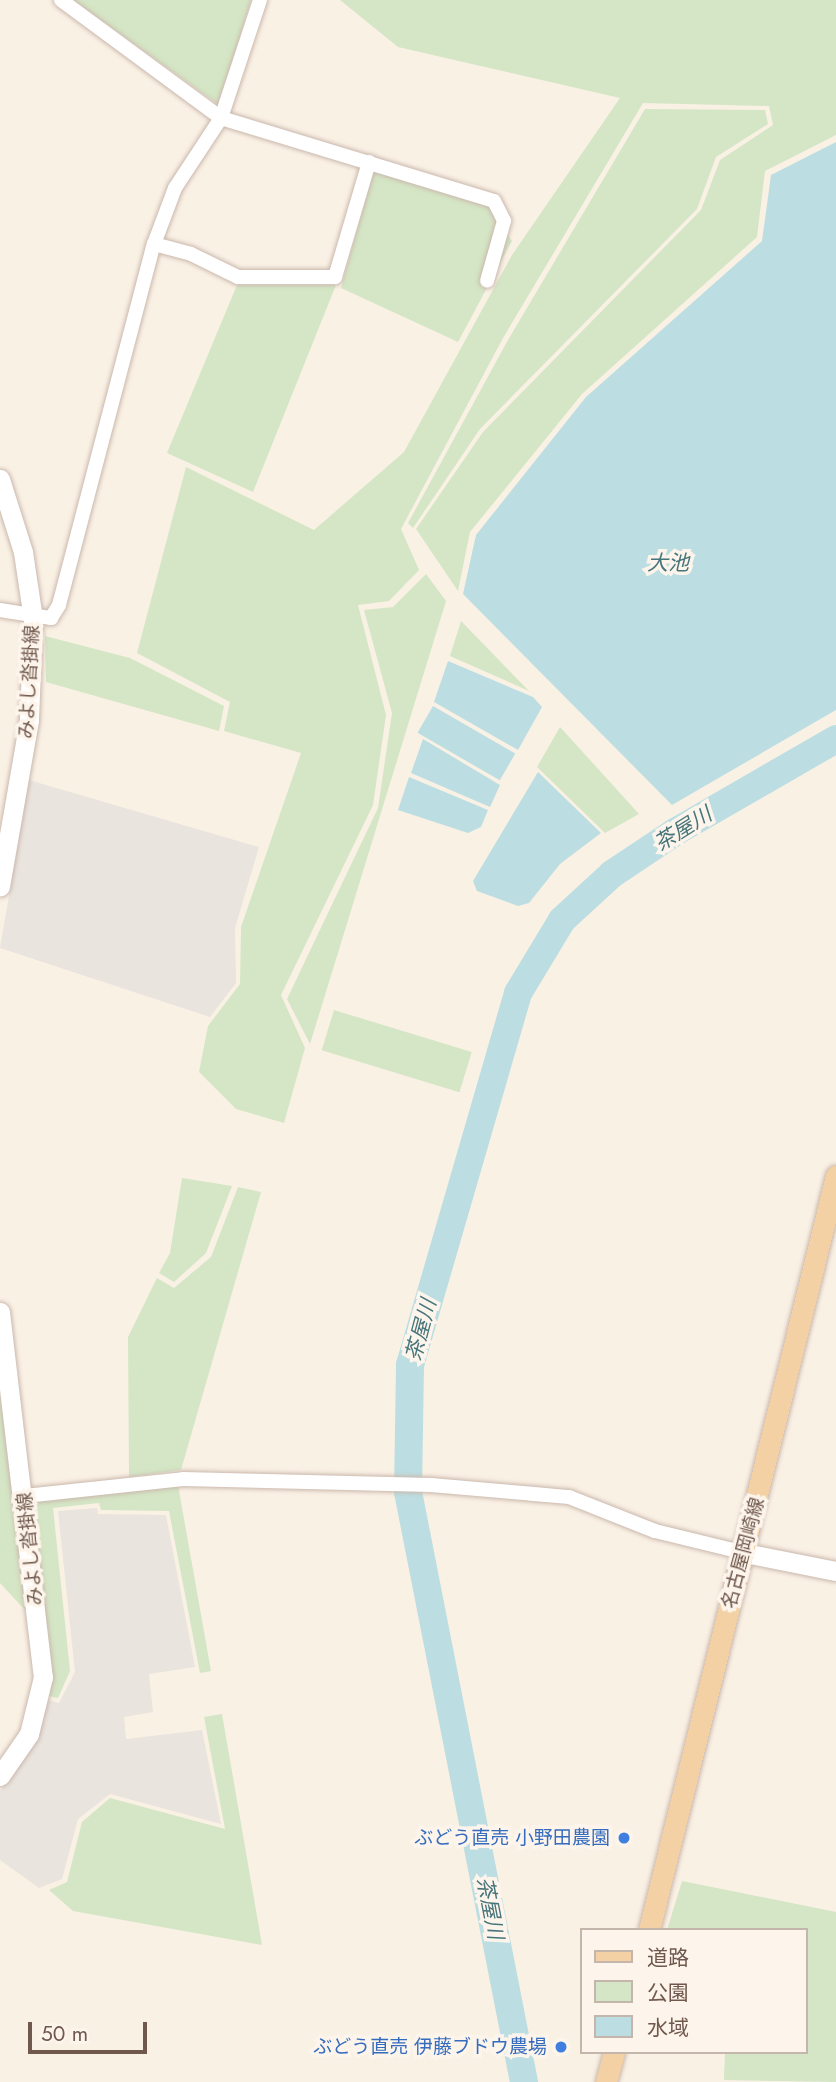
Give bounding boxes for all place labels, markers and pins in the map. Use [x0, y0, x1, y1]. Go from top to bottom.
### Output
place label: ぶどう直売 小野田農園 [414, 1827, 610, 1849]
marker: ぶどう直売 小野田農園 [616, 1830, 632, 1846]
place label: ぶどう直売 伊藤ブドウ農場 [313, 2036, 547, 2058]
marker: ぶどう直売 伊藤ブドウ農場 [553, 2039, 569, 2055]

